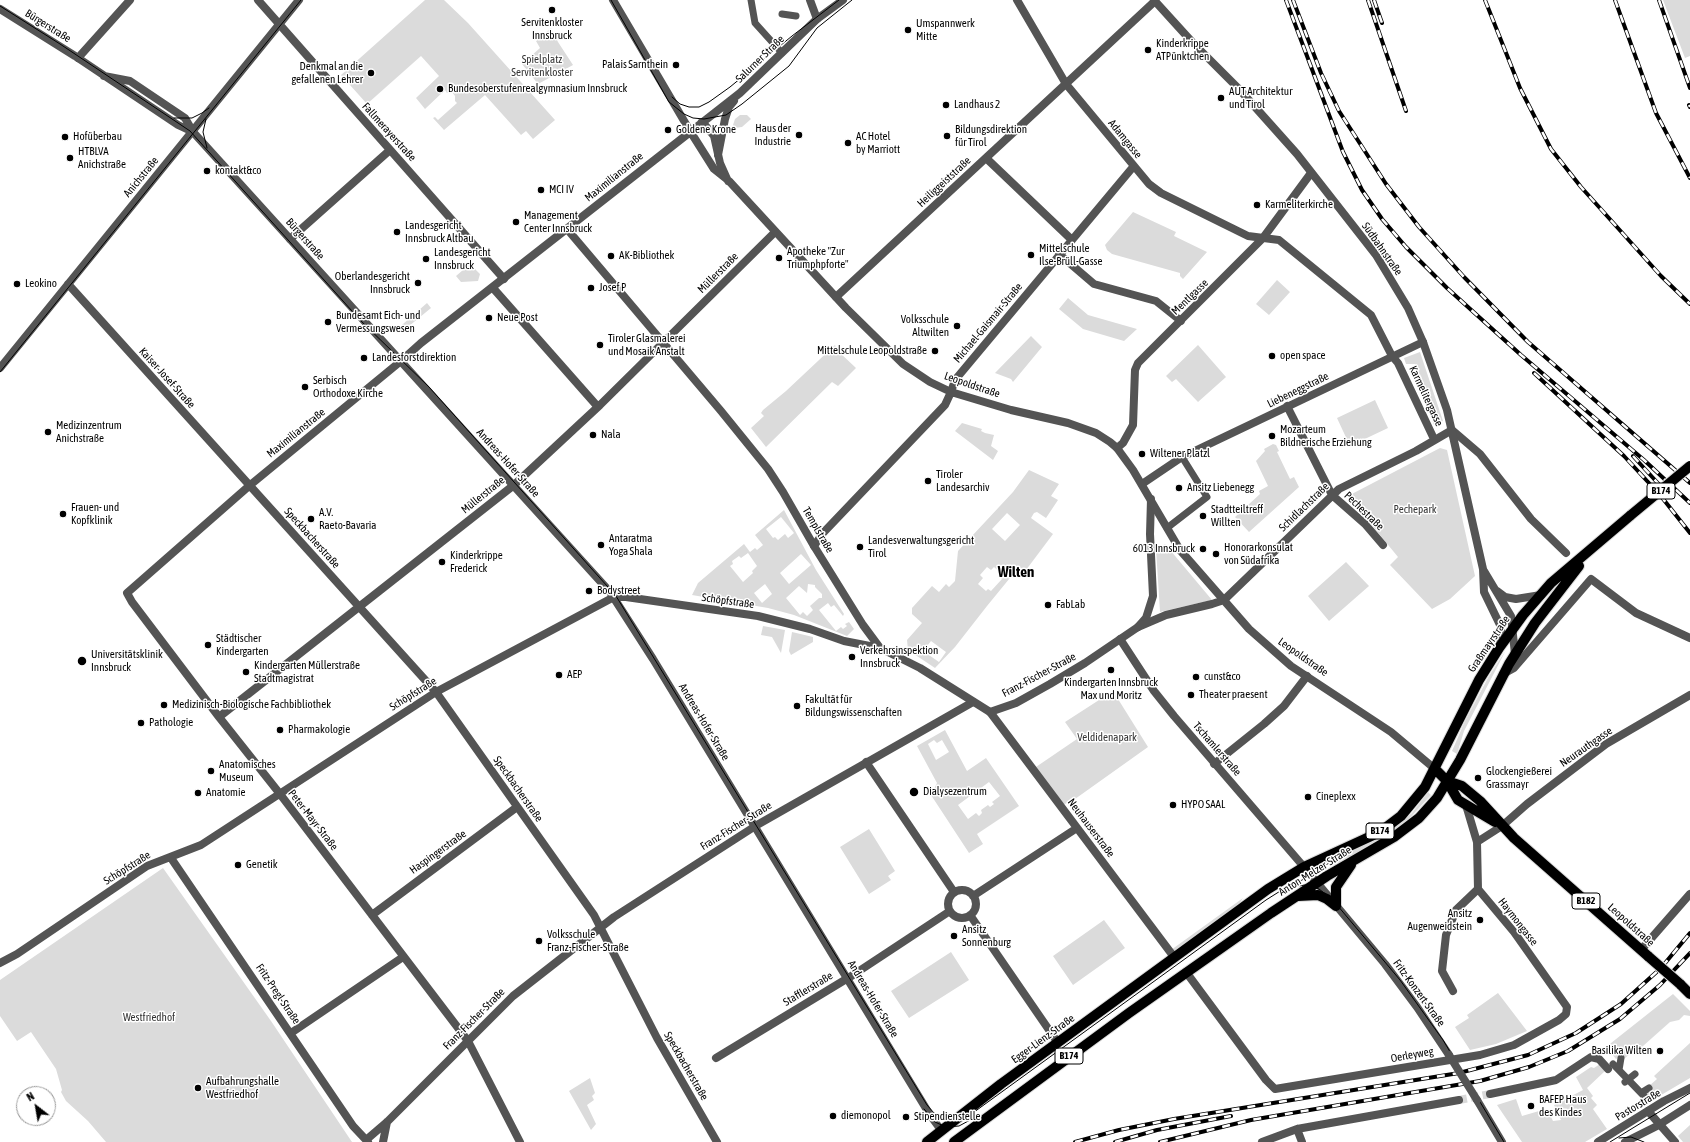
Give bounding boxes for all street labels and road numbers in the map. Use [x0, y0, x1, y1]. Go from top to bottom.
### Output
street label: Bürgerstraße [23, 7, 73, 45]
street label: Salurner Straße [733, 33, 787, 85]
street label: Fallmerayerstraße [359, 100, 419, 164]
street label: Adamgasse [1105, 117, 1145, 161]
street label: Maximilianstraße [582, 149, 646, 205]
street label: Anichstraße [121, 154, 161, 200]
street label: Heiliggeiststraße [915, 154, 973, 210]
street label: Bürgerstraße [283, 215, 327, 263]
street label: Südbahnstraße [1359, 220, 1405, 278]
street label: Müllerstraße [695, 250, 741, 296]
street label: Mentlgasse [1169, 276, 1211, 318]
street label: Michael-Gaismair-Straße [951, 280, 1025, 366]
street label: Kaiser-Josef-Straße [136, 345, 198, 411]
street label: Karmelitergasse [1406, 364, 1446, 428]
street label: Leopoldstraße [942, 369, 1002, 401]
street label: Liebeneggstraße [1265, 369, 1331, 411]
street label: Maximilianstraße [264, 405, 328, 461]
street label: Andreas-Hofer-Straße [474, 426, 542, 500]
street label: Müllerstraße [459, 474, 507, 516]
street label: Schidlachstraße [1276, 480, 1332, 534]
road number: B174 [1647, 483, 1675, 499]
street label: Pechestraße [1341, 489, 1387, 533]
street label: Speckbacherstraße [281, 505, 343, 571]
street label: Templstraße [800, 505, 836, 555]
street label: Schöpfstraße [701, 591, 755, 611]
street label: Graßmayrstraße [1465, 613, 1513, 675]
street label: Leopoldstraße [1275, 635, 1331, 679]
street label: Franz-Fischer-Straße [1000, 650, 1078, 700]
street label: Schöpfstraße [387, 674, 439, 714]
street label: Andreas-Hofer-Straße [676, 681, 732, 763]
street label: Tschamlerstraße [1190, 719, 1244, 779]
street label: Neurauthgasse [1557, 724, 1615, 770]
street label: Speckbacherstraße [491, 754, 545, 824]
street label: Peter-Mayr-Straße [285, 787, 341, 853]
street label: Neuhauserstraße [1065, 796, 1117, 860]
street label: Franz-Fischer-Straße [698, 799, 774, 853]
road number: B174 [1366, 823, 1394, 839]
street label: Haspingerstraße [407, 827, 469, 877]
street label: Anton-Melzer-Straße [1276, 843, 1354, 899]
street label: Schöpfstraße [101, 848, 153, 888]
road number: B182 [1572, 893, 1600, 909]
street label: Haymongasse [1495, 896, 1541, 948]
street label: Leopoldstraße [1605, 901, 1657, 949]
street label: Fritz-Konzert-Straße [1390, 957, 1448, 1029]
street label: Andreas-Hofer-Straße [845, 958, 901, 1040]
street label: Fritz-Pregl-Straße [253, 961, 303, 1027]
street label: Stafflerstraße [781, 969, 835, 1009]
street label: Franz-Fischer-Straße [440, 985, 508, 1053]
street label: Egger-Lienz-Straße [1009, 1012, 1077, 1066]
street label: Speckbacherstraße [661, 1029, 711, 1103]
street label: Oerleyweg [1390, 1045, 1434, 1065]
road number: B174 [1055, 1048, 1083, 1064]
street label: Pastorstraße [1613, 1086, 1663, 1124]

